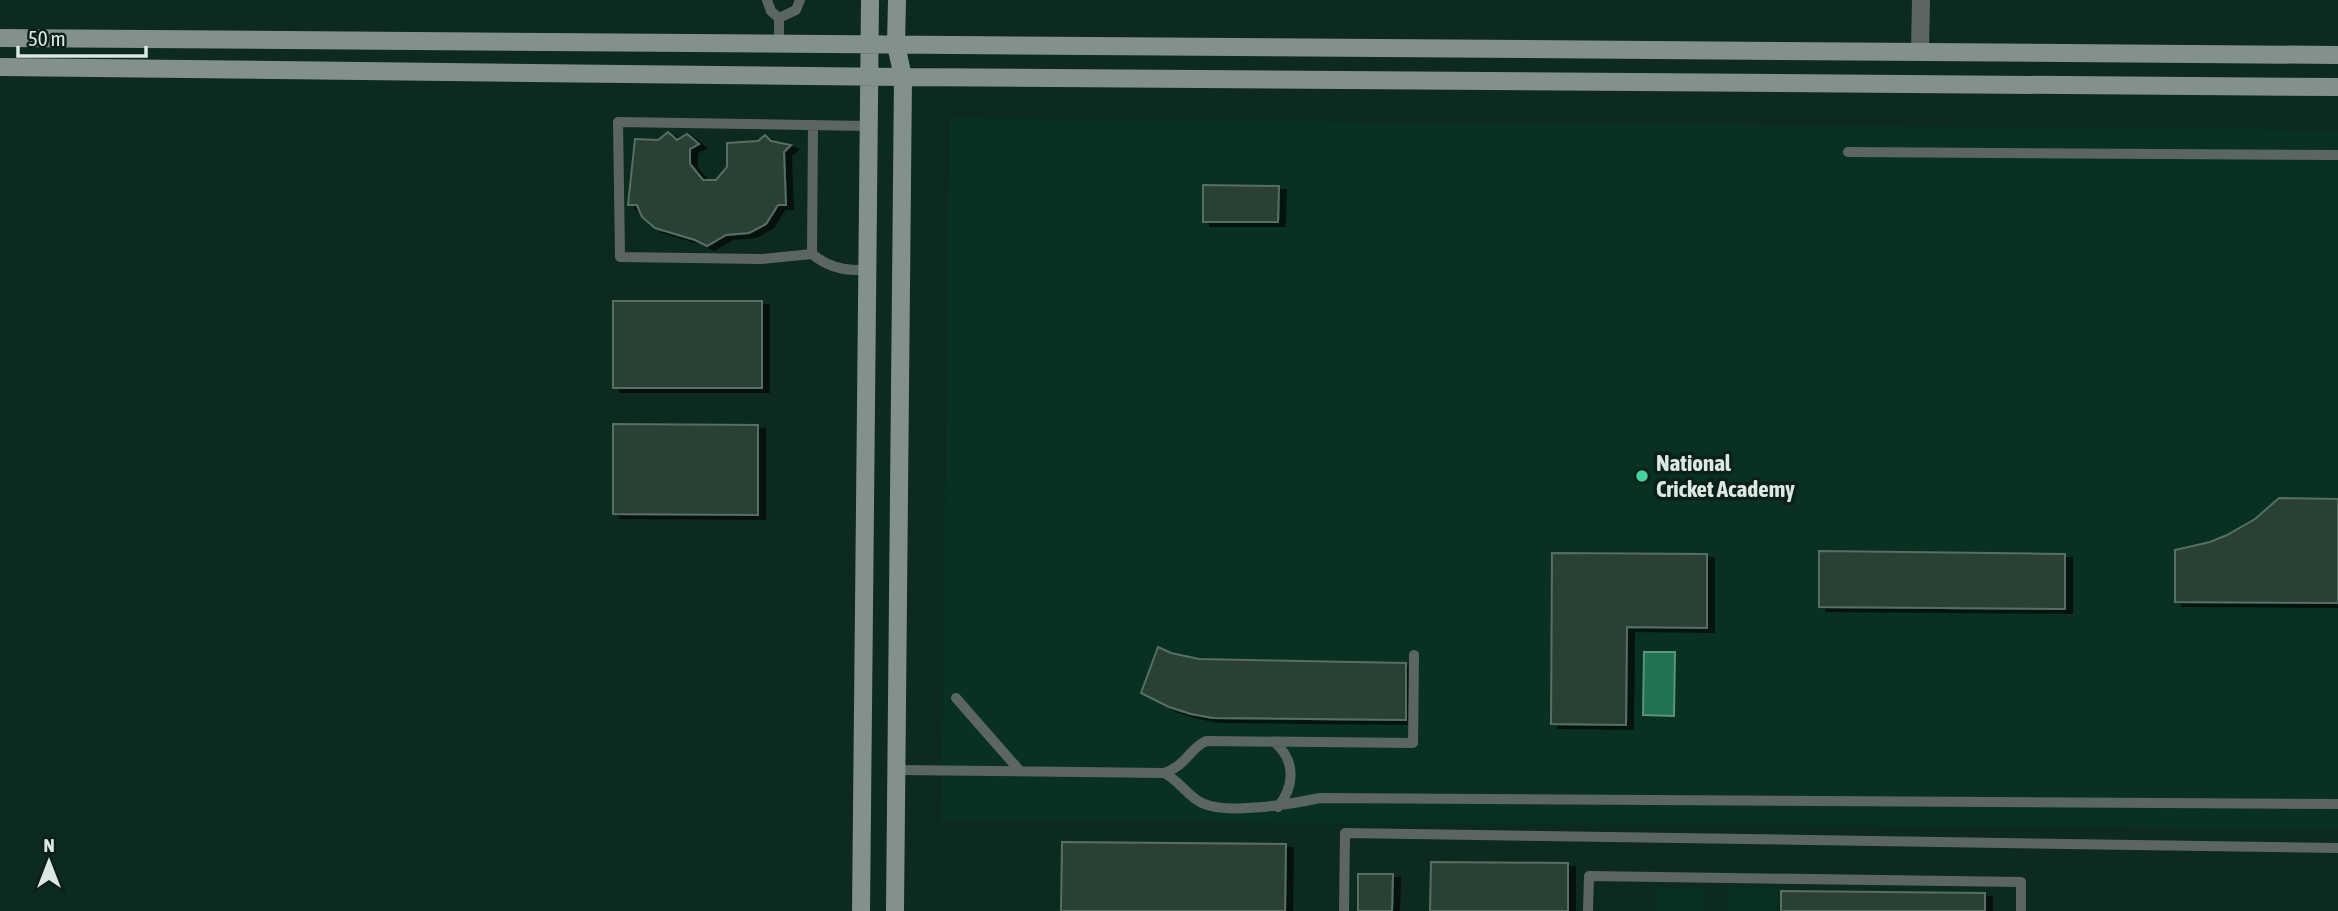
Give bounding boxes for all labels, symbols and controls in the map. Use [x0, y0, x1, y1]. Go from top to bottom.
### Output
scale bar [18, 14, 145, 58]
text: 50 m [28, 26, 66, 50]
place label: National Cricket Academy [1656, 450, 1795, 502]
marker: National Cricket Academy [1634, 468, 1650, 484]
north arrow [14, 827, 84, 897]
text: N [43, 834, 55, 856]

